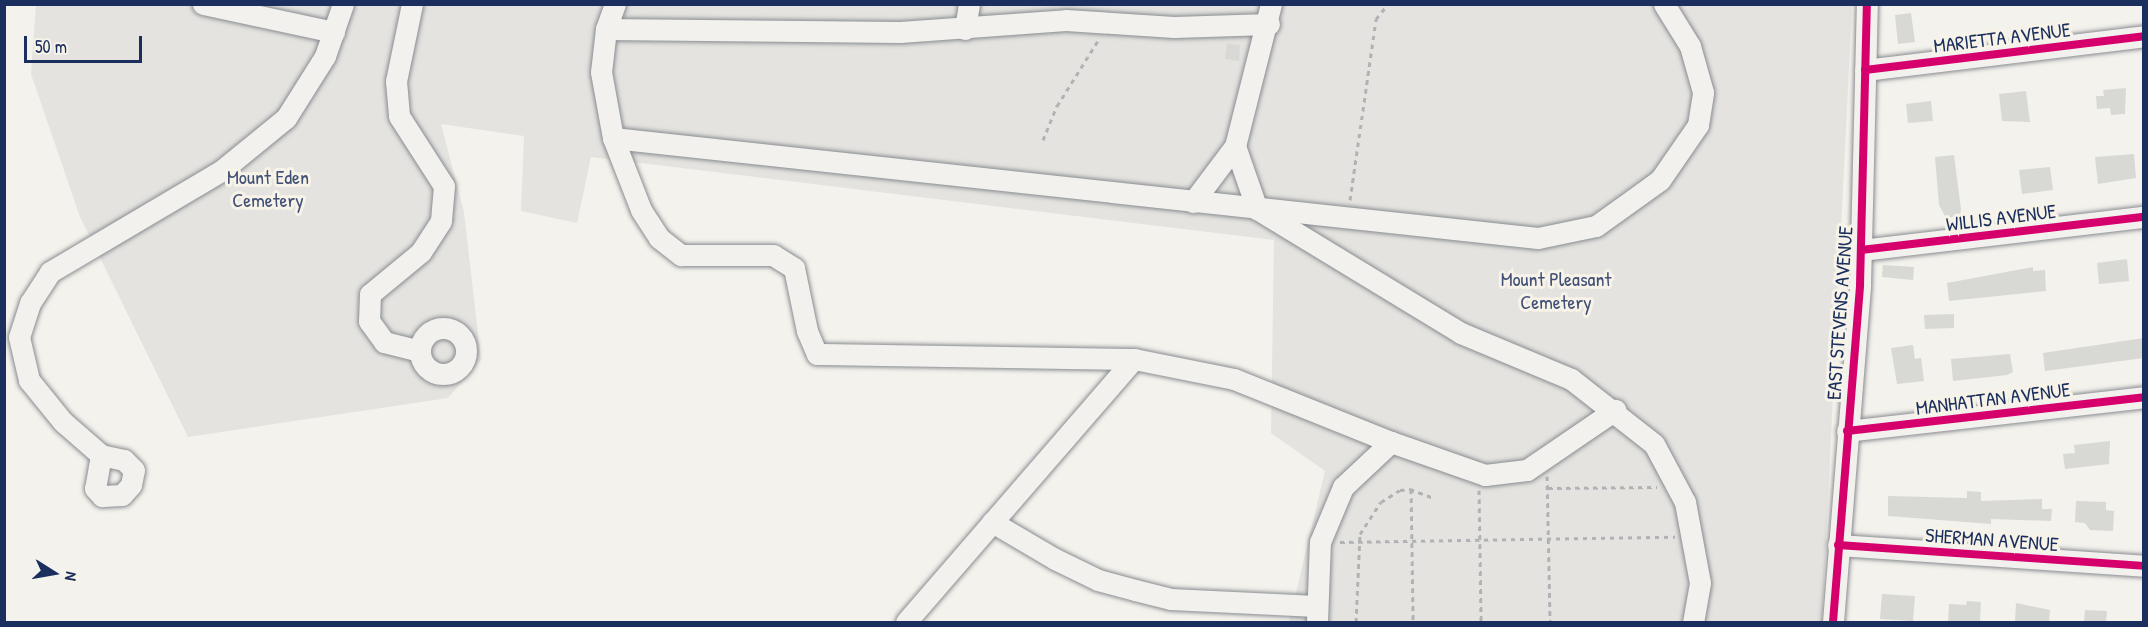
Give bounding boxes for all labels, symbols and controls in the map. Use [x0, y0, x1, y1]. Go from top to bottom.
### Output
street label: MARIETTA AVENUE [1932, 17, 2072, 57]
scale bar [27, 24, 146, 62]
text: 50 m [35, 34, 67, 59]
park label: Mount Eden Cemetery [227, 164, 309, 211]
street label: WILLIS AVENUE [1945, 198, 2057, 236]
street label: EAST STEVENS AVENUE [1821, 225, 1857, 401]
park label: Mount Pleasant Cemetery [1501, 267, 1611, 314]
street label: MANHATTAN AVENUE [1914, 377, 2072, 419]
street label: SHERMAN AVENUE [1924, 522, 2060, 556]
north arrow [24, 543, 84, 603]
text: N [60, 570, 83, 583]

